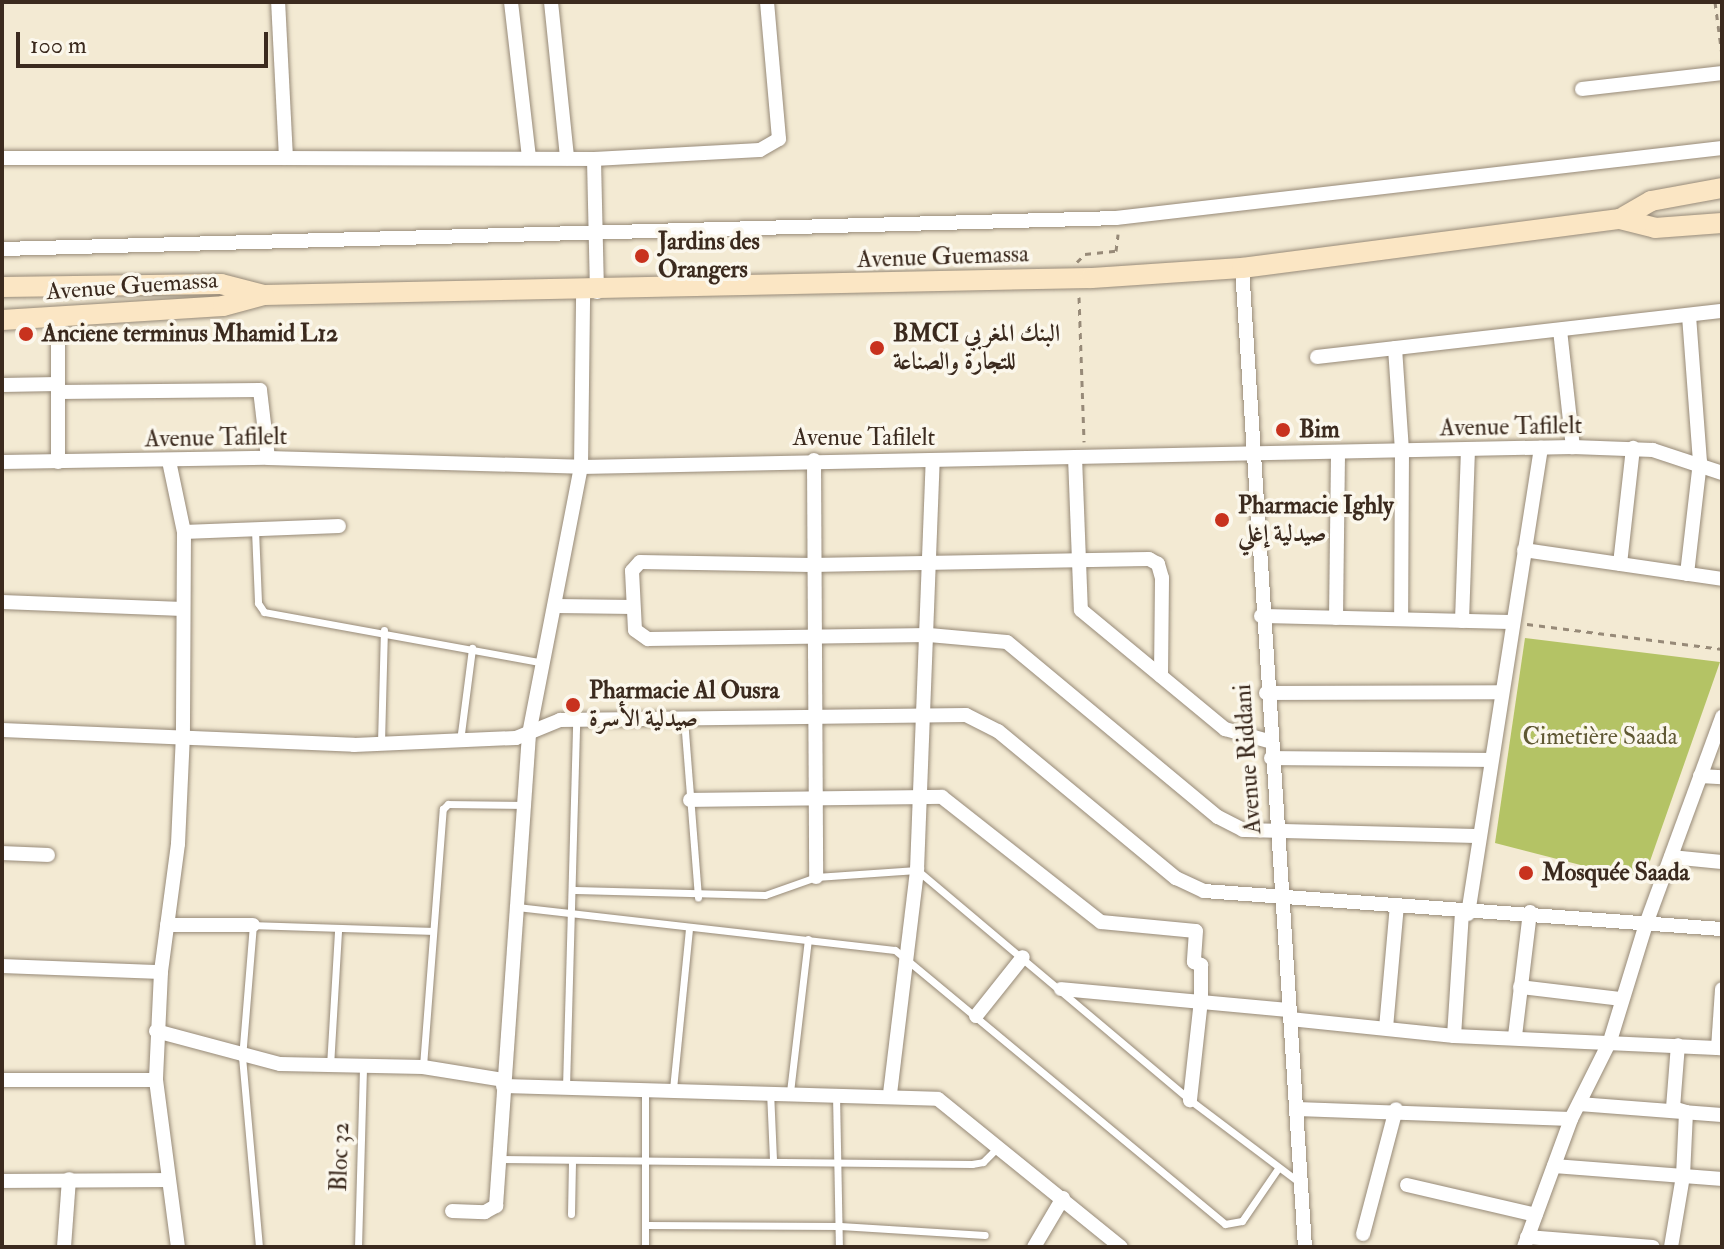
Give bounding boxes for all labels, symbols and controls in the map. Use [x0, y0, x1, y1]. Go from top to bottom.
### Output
scale bar [20, 16, 272, 66]
text: 100 m [30, 30, 87, 61]
place label: Jardins des Orangers [658, 228, 760, 284]
street label: Avenue Guemassa [857, 240, 1029, 274]
marker: Jardins des Orangers [633, 247, 651, 265]
street label: Avenue Guemassa [45, 266, 219, 306]
place label: Anciene terminus Mhamid L12 [42, 320, 338, 348]
place label: BMCI البنك المغربي للتجارة والصناعة [893, 320, 1060, 376]
marker: Anciene terminus Mhamid L12 [17, 325, 35, 343]
marker: BMCI البنك المغربي للتجارة والصناعة [868, 339, 886, 357]
street label: Avenue Tafilelt [1439, 411, 1583, 443]
place label: Bim [1299, 416, 1340, 444]
marker: Bim [1274, 421, 1292, 439]
street label: Avenue Tafilelt [144, 422, 288, 454]
street label: Avenue Tafilelt [793, 424, 935, 452]
place label: Pharmacie Ighly صيدلية إغلي [1238, 492, 1394, 548]
marker: Pharmacie Ighly صيدلية إغلي [1213, 511, 1231, 529]
place label: Pharmacie Al Ousra صيدلية الأسرة [589, 677, 779, 733]
street label: Avenue Riddani [1228, 683, 1268, 835]
marker: Pharmacie Al Ousra صيدلية الأسرة [564, 696, 582, 714]
park label: Cimetière Saada [1522, 723, 1678, 751]
place label: Mosquée Saada [1542, 859, 1689, 887]
marker: Mosquée Saada [1517, 864, 1535, 882]
street label: Bloc 32 [324, 1122, 356, 1192]

